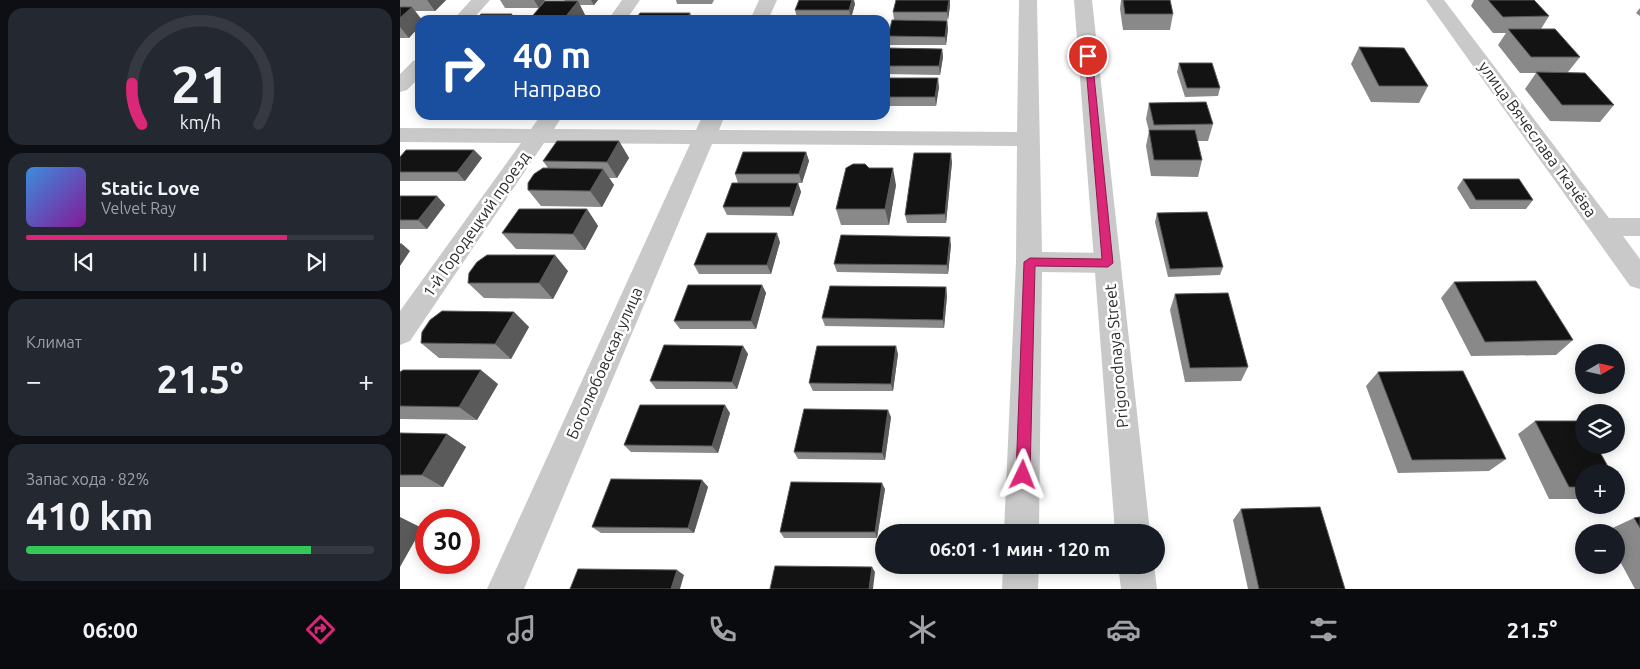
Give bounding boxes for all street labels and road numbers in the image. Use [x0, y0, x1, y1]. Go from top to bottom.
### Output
street label: улица Вячеслава Ткачёва [1475, 58, 1601, 220]
street label: 1-й Городецкий проезд [419, 148, 533, 300]
street label: Prigorodnaya Street [1101, 283, 1131, 429]
street label: Боголюбовская улица [562, 284, 646, 442]

